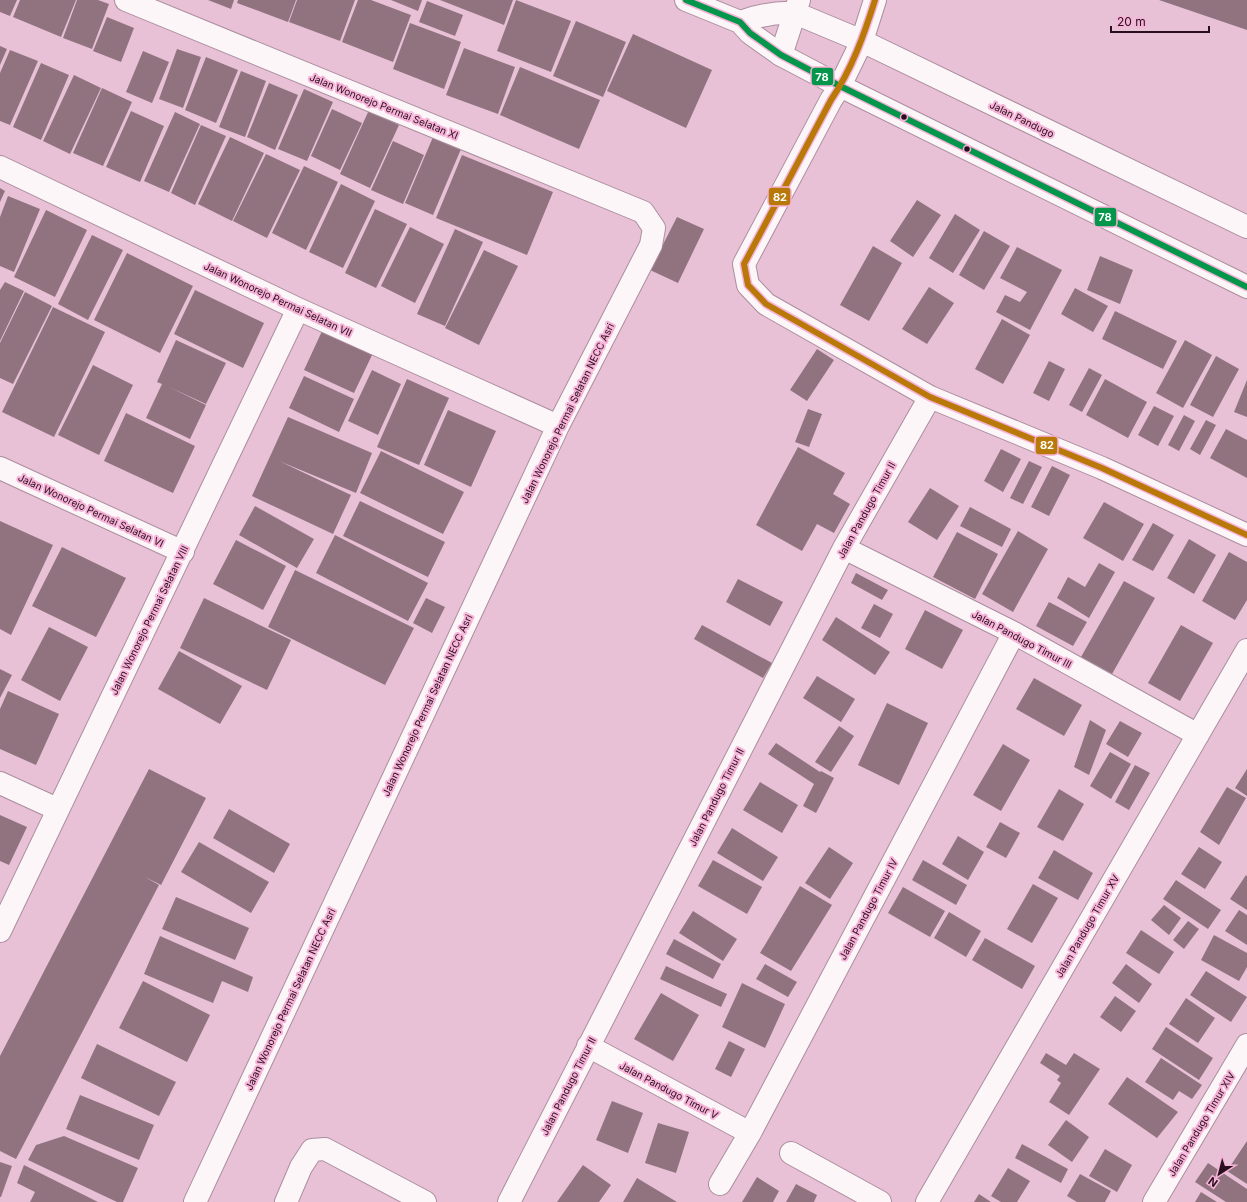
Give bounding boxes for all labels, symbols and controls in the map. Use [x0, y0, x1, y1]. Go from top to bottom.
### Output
scale bar [1111, 8, 1209, 34]
text: 20 m [1117, 14, 1146, 29]
line badge: 78 [811, 67, 834, 86]
text: 78 [815, 70, 829, 84]
street label: Jalan Wonorejo Permai Selatan XI [308, 71, 460, 141]
street label: Jalan Pandugo [988, 98, 1056, 140]
unlabelled marker [899, 112, 909, 122]
unlabelled marker [962, 144, 972, 154]
line badge: 82 [768, 187, 791, 206]
text: 82 [773, 190, 787, 204]
line badge: 78 [1094, 207, 1117, 227]
text: 78 [1098, 210, 1112, 224]
street label: Jalan Wonorejo Permai Selatan VII [202, 259, 354, 339]
street label: Jalan Wonorejo Permai Selatan NECC Asri [518, 321, 616, 505]
line badge: 82 [1035, 436, 1058, 455]
text: 82 [1040, 438, 1054, 452]
street label: Jalan Pandugo Timur II [834, 460, 898, 560]
street label: Jalan Wonorejo Permai Selatan VI [16, 471, 166, 549]
street label: Jalan Wonorejo Permai Selatan VIII [108, 543, 190, 697]
street label: Jalan Pandugo Timur III [970, 608, 1074, 670]
street label: Jalan Wonorejo Permai Selatan NECC Asri [379, 612, 475, 798]
street label: Jalan Pandugo Timur II [686, 746, 746, 848]
street label: Jalan Pandugo Timur IV [836, 856, 900, 962]
street label: Jalan Pandugo Timur XV [1053, 872, 1121, 980]
street label: Jalan Wonorejo Permai Selatan NECC Asri [242, 906, 338, 1092]
street label: Jalan Pandugo Timur II [538, 1035, 598, 1137]
street label: Jalan Pandugo Timur V [618, 1059, 720, 1121]
street label: Jalan Pandugo Timur XIV [1165, 1070, 1237, 1178]
north arrow [1199, 1154, 1239, 1194]
text: N [1206, 1174, 1221, 1190]

